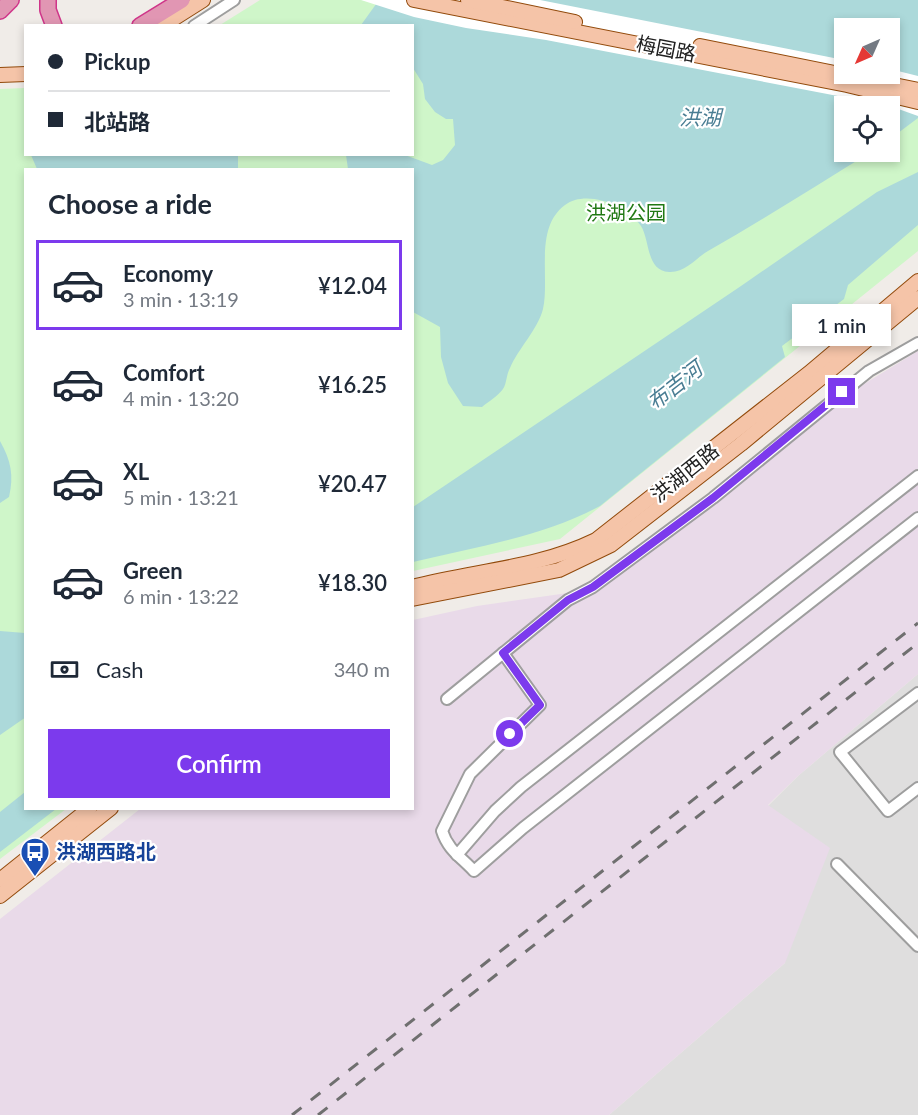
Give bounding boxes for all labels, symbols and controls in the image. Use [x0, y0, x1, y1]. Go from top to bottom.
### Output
north arrow [834, 18, 900, 84]
map controls [834, 18, 900, 162]
street label: 梅园路 [634, 31, 698, 66]
text: Pickup [84, 48, 150, 75]
button: locate [834, 96, 900, 162]
water label: 洪湖 [679, 104, 724, 129]
text: 北站路 [84, 108, 150, 135]
text: Choose a ride [48, 187, 212, 220]
park label: 洪湖公园 [586, 200, 666, 224]
icon: car [51, 258, 105, 312]
text: Economy [123, 260, 213, 287]
text: ¥12.04 [318, 272, 387, 299]
text: 3 min · 13:19 [123, 287, 239, 311]
callout: 1 min [792, 305, 892, 347]
text: 1 min [817, 313, 866, 337]
water label: 布吉河 [642, 353, 710, 414]
icon: car [51, 357, 105, 411]
text: Comfort [123, 359, 205, 386]
text: ¥16.25 [318, 371, 387, 398]
route end [828, 378, 855, 405]
text: 4 min · 13:20 [123, 386, 239, 410]
street label: 洪湖西路 [646, 438, 723, 507]
icon: car [51, 456, 105, 510]
text: XL [123, 458, 149, 485]
text: ¥20.47 [318, 470, 387, 497]
text: 5 min · 13:21 [123, 485, 239, 509]
icon: car [51, 555, 105, 609]
text: Green [123, 557, 183, 584]
text: ¥18.30 [318, 569, 387, 596]
text: 6 min · 13:22 [123, 584, 239, 608]
icon: cash [48, 653, 81, 686]
text: Cash [96, 656, 143, 683]
text: 340 m [334, 657, 390, 681]
route start [496, 720, 523, 747]
button: Confirm [48, 729, 390, 798]
bus stop icon: 洪湖西路北 [19, 836, 51, 878]
place label: 洪湖西路北 [56, 839, 156, 863]

